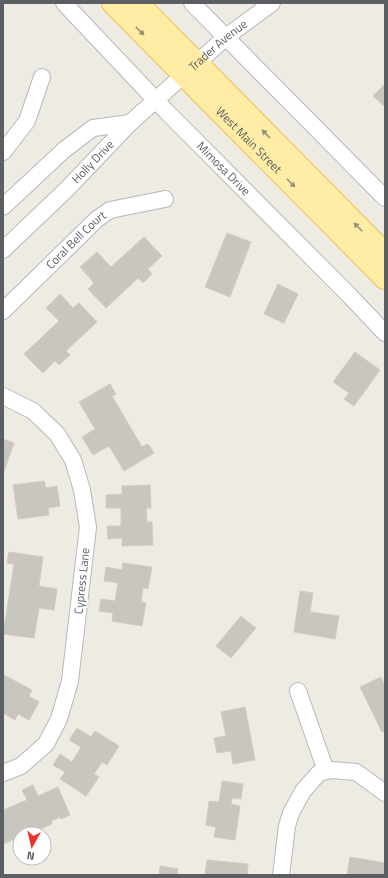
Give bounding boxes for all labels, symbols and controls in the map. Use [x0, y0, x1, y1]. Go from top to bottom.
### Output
street label: Trader Avenue [184, 14, 251, 76]
one-way arrow [136, 26, 145, 36]
street label: West Main Street [211, 102, 287, 178]
one-way arrow [262, 129, 271, 139]
street label: Holly Drive [67, 135, 118, 188]
street label: Mimosa Drive [192, 137, 255, 200]
one-way arrow [286, 178, 296, 188]
street label: Coral Bell Court [41, 205, 110, 273]
one-way arrow [353, 222, 362, 232]
street label: Cypress Lane [69, 547, 94, 615]
north arrow [12, 826, 52, 866]
text: N [26, 847, 35, 864]

